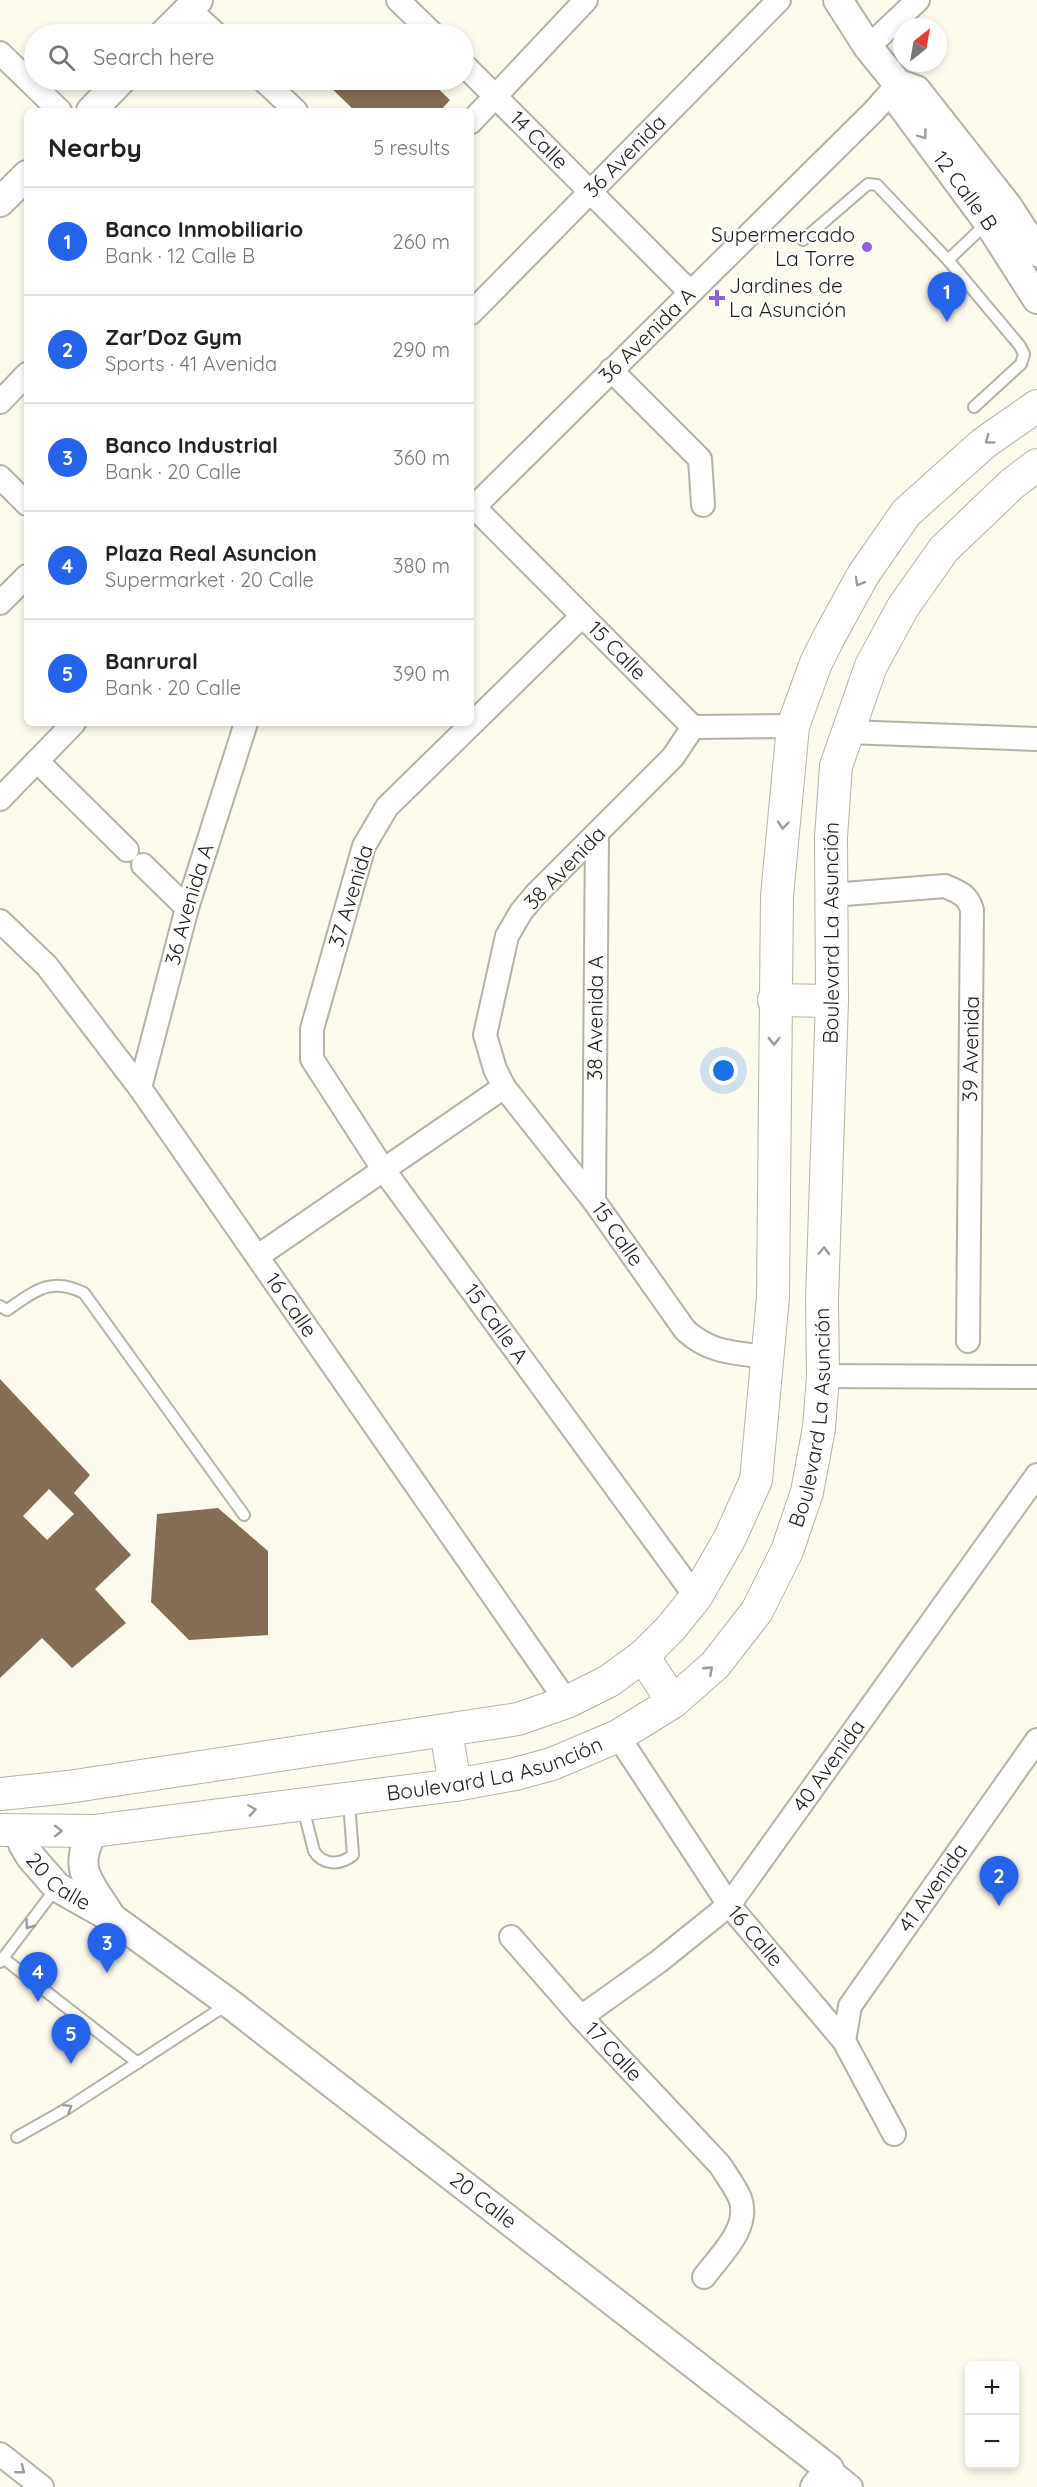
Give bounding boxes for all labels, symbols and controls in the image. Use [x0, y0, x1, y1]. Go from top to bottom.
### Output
north arrow [893, 18, 947, 72]
search box [24, 24, 474, 90]
icon: search [45, 41, 78, 74]
text: Search here [93, 43, 214, 71]
street label: 14 Calle [505, 105, 574, 174]
street label: 36 Avenida [578, 109, 671, 202]
one-way arrow [916, 128, 927, 139]
text: Nearby [48, 131, 142, 164]
text: 5 results [373, 135, 450, 160]
street label: 12 Calle B [928, 146, 1004, 235]
text: Banco Inmobiliario [105, 215, 303, 243]
place label: Supermercado La Torre [711, 221, 855, 271]
text: 1 [64, 229, 71, 254]
text: 260 m [393, 229, 450, 254]
marker: Supermercado La Torre [860, 240, 874, 254]
text: Bank · 12 Calle B [105, 243, 255, 268]
place label: Jardines de La Asunción [729, 272, 846, 322]
pin: 1 [928, 272, 966, 322]
street label: 36 Avenida A [593, 281, 700, 388]
marker: Jardines de La Asunción [710, 291, 724, 305]
text: Zar'Doz Gym [105, 323, 242, 351]
text: 2 [62, 337, 73, 362]
text: 290 m [392, 337, 450, 362]
text: Sports · 41 Avenida [105, 351, 277, 376]
text: Banco Industrial [105, 431, 278, 459]
one-way arrow [985, 432, 996, 443]
text: 3 [62, 445, 73, 470]
text: 360 m [393, 445, 450, 470]
text: Bank · 20 Calle [105, 459, 241, 484]
text: Plaza Real Asuncion [105, 539, 317, 567]
text: 4 [62, 553, 73, 578]
text: 380 m [393, 553, 450, 578]
text: Supermarket · 20 Calle [105, 567, 314, 592]
one-way arrow [855, 576, 866, 586]
street label: 15 Calle [583, 615, 653, 685]
text: Banrural [105, 647, 198, 675]
text: 5 [62, 661, 73, 686]
text: 390 m [393, 661, 450, 686]
text: Bank · 20 Calle [105, 675, 241, 700]
street label: 38 Avenida [518, 820, 610, 914]
one-way arrow [777, 820, 790, 830]
street label: Boulevard La Asunción [817, 821, 844, 1044]
street label: 36 Avenida A [159, 840, 219, 968]
street label: 37 Avenida [322, 841, 378, 950]
street label: 38 Avenida A [581, 955, 608, 1081]
street label: 39 Avenida [956, 996, 984, 1102]
one-way arrow [768, 1036, 780, 1045]
your location [709, 1056, 738, 1085]
street label: 15 Calle [587, 1197, 650, 1271]
one-way arrow [818, 1247, 830, 1256]
street label: 16 Calle [260, 1267, 323, 1342]
street label: 15 Calle A [459, 1278, 535, 1368]
street label: Boulevard La Asunción [782, 1307, 835, 1530]
one-way arrow [702, 1666, 713, 1677]
street label: 40 Avenida [786, 1714, 870, 1816]
street label: Boulevard La Asunción [385, 1730, 606, 1806]
one-way arrow [248, 1805, 257, 1817]
one-way arrow [54, 1825, 63, 1837]
street label: 41 Avenida [892, 1838, 972, 1937]
street label: 20 Calle [21, 1847, 96, 1915]
pin: 2 [980, 1856, 1018, 1906]
street label: 16 Calle [723, 1899, 789, 1972]
one-way arrow [25, 1918, 36, 1929]
pin: 3 [88, 1924, 126, 1973]
pin: 4 [18, 1952, 57, 2002]
pin: 5 [52, 2014, 90, 2064]
street label: 17 Calle [580, 2016, 649, 2086]
one-way arrow [62, 2103, 72, 2115]
street label: 20 Calle [445, 2166, 522, 2234]
map controls [965, 2361, 1019, 2469]
button: + [965, 2361, 1019, 2415]
button: − [965, 2415, 1019, 2469]
one-way arrow [14, 2463, 25, 2474]

